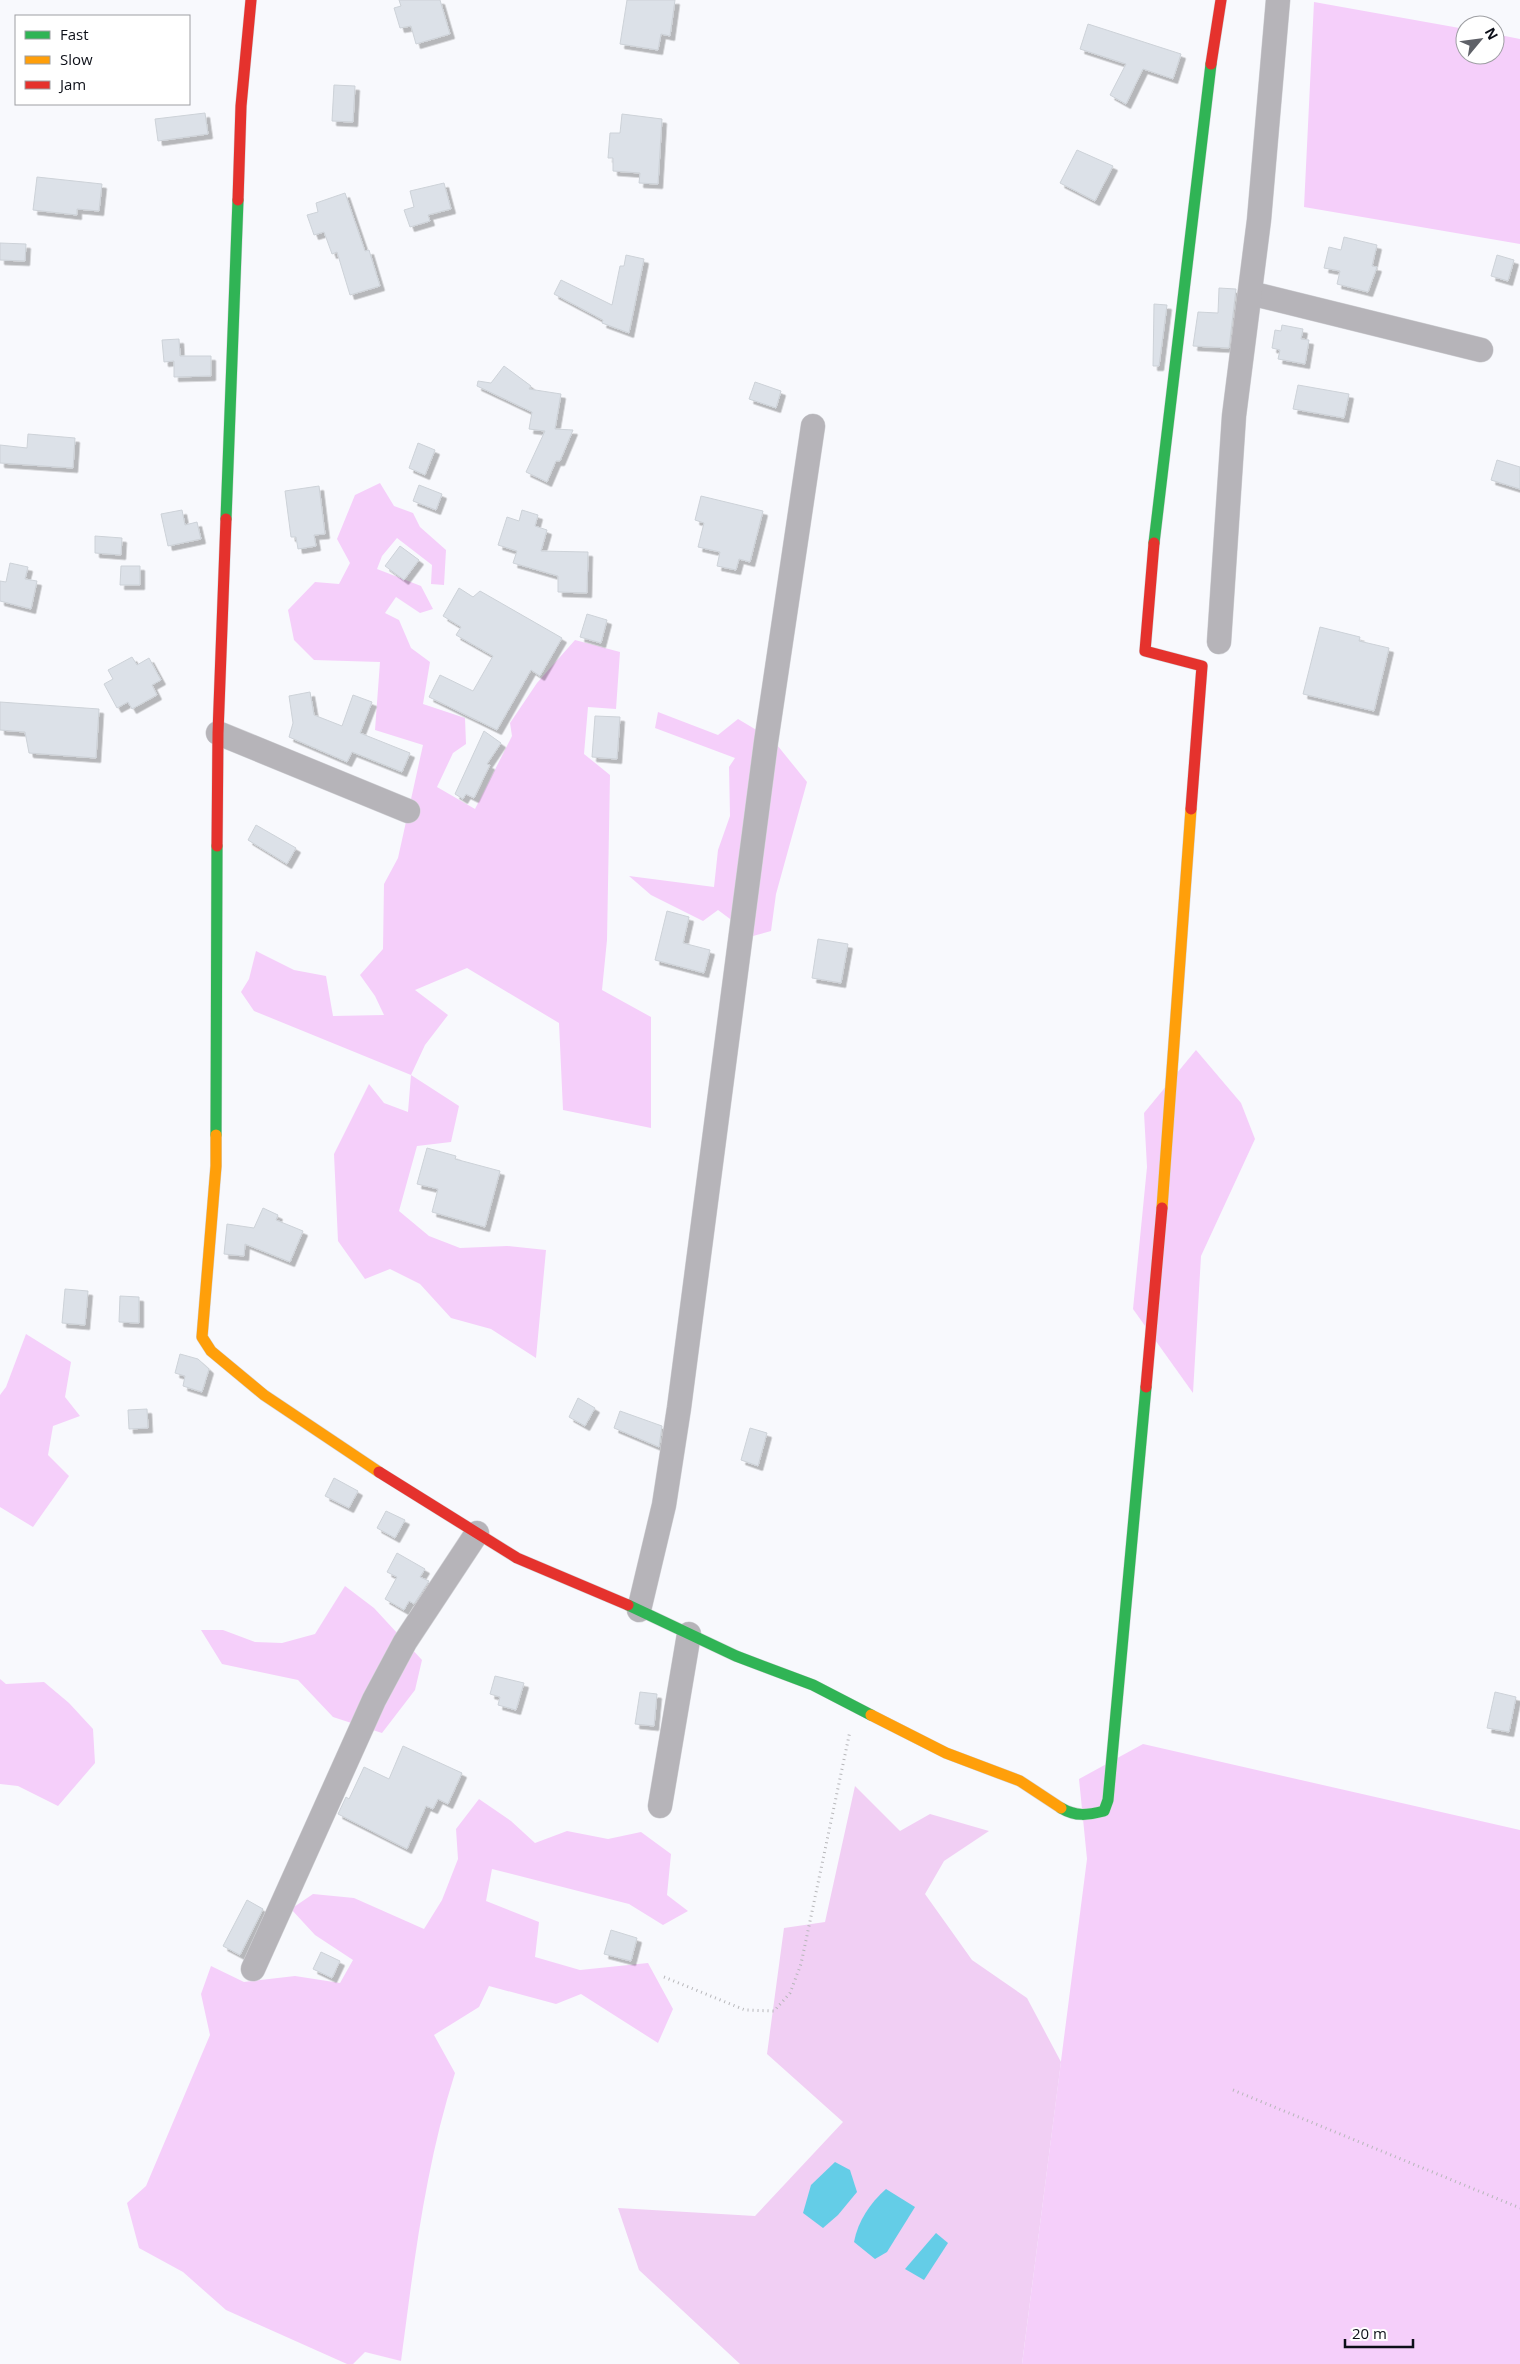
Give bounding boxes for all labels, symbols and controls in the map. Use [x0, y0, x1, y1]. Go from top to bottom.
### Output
legend [15, 15, 190, 105]
north arrow [1455, 15, 1505, 65]
text: Fast [60, 24, 89, 44]
text: N [1481, 24, 1503, 43]
text: Slow [60, 49, 93, 69]
text: Jam [58, 74, 86, 94]
scale bar [1345, 2316, 1412, 2348]
text: 20 m [1352, 2323, 1387, 2343]

